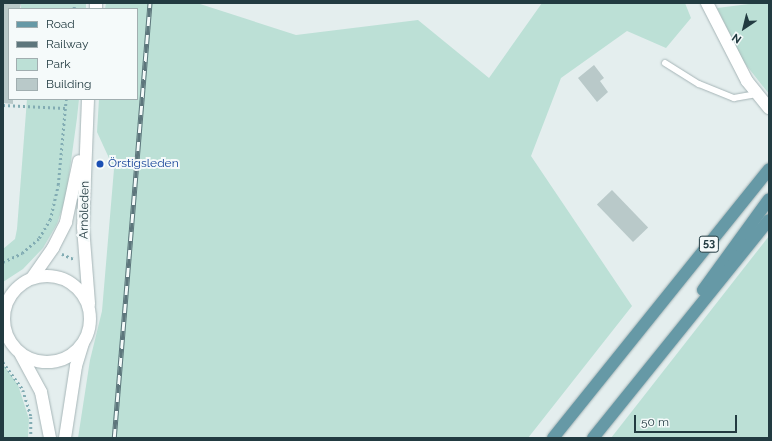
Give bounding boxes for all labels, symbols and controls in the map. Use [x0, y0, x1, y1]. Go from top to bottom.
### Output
legend [8, 8, 138, 100]
north arrow [724, 8, 764, 48]
text: Road [46, 17, 75, 31]
text: N [730, 31, 744, 46]
text: Railway [46, 37, 88, 51]
text: Park [46, 57, 71, 71]
text: Building [46, 77, 92, 91]
place label: Örstigsleden [108, 157, 179, 171]
marker: Örstigsleden [95, 159, 105, 169]
street label: Arnöleden [77, 181, 93, 239]
road number: 53 [698, 235, 720, 253]
scale bar [636, 407, 739, 433]
text: 50 m [641, 415, 669, 429]

